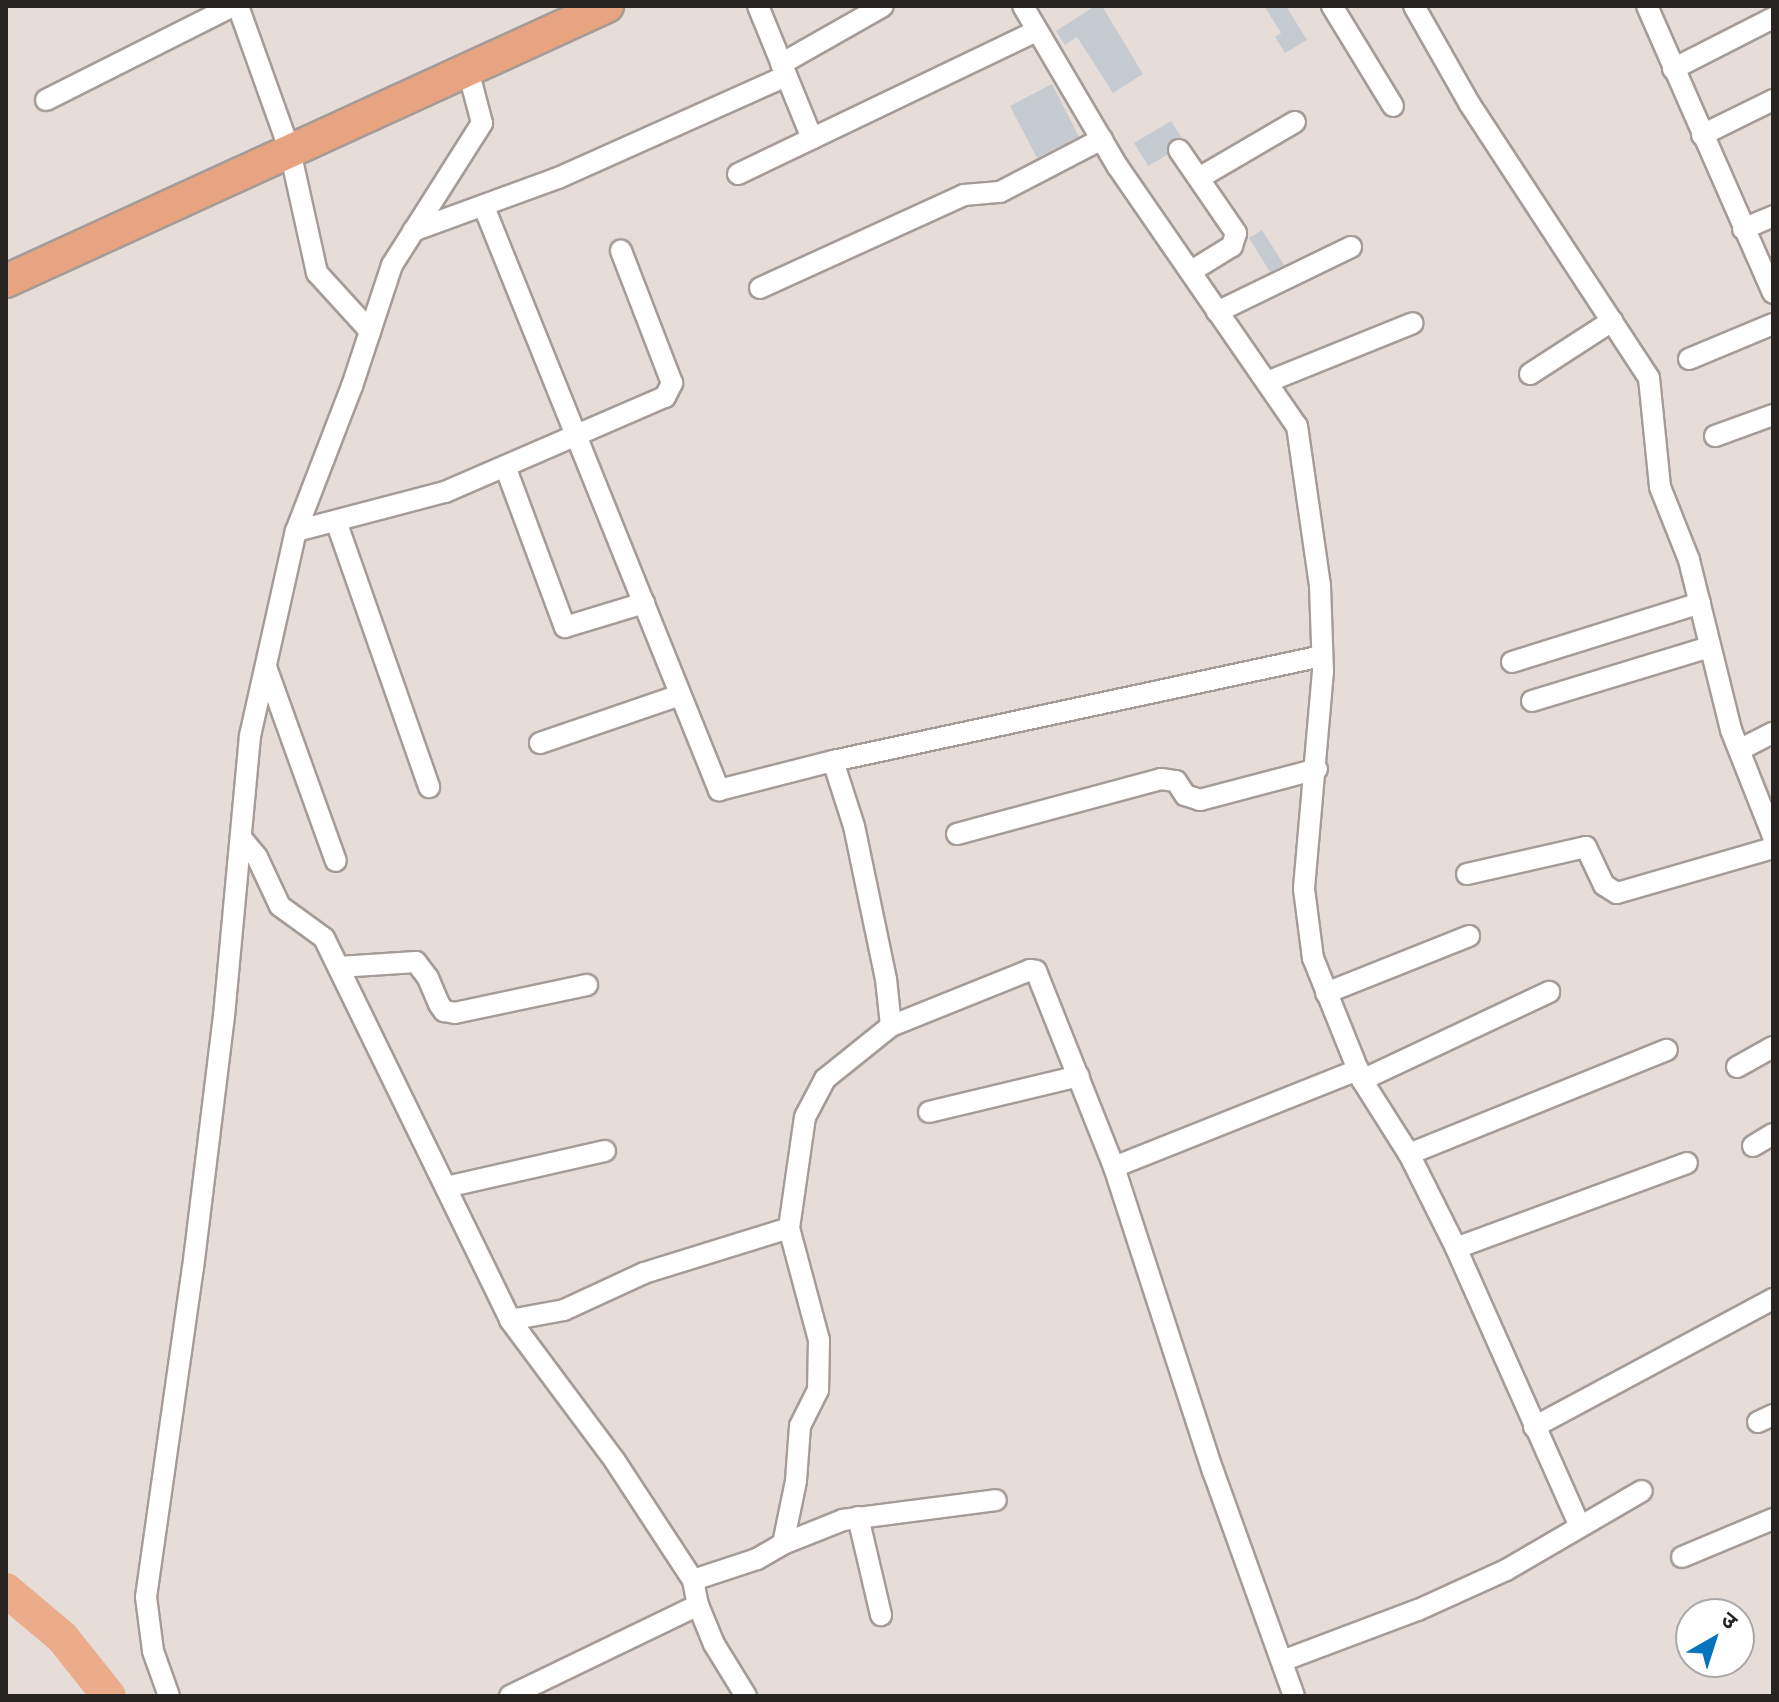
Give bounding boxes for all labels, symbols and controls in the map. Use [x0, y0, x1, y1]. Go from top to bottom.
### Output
north arrow [1675, 1598, 1755, 1678]
text: उ [1715, 1605, 1743, 1636]

